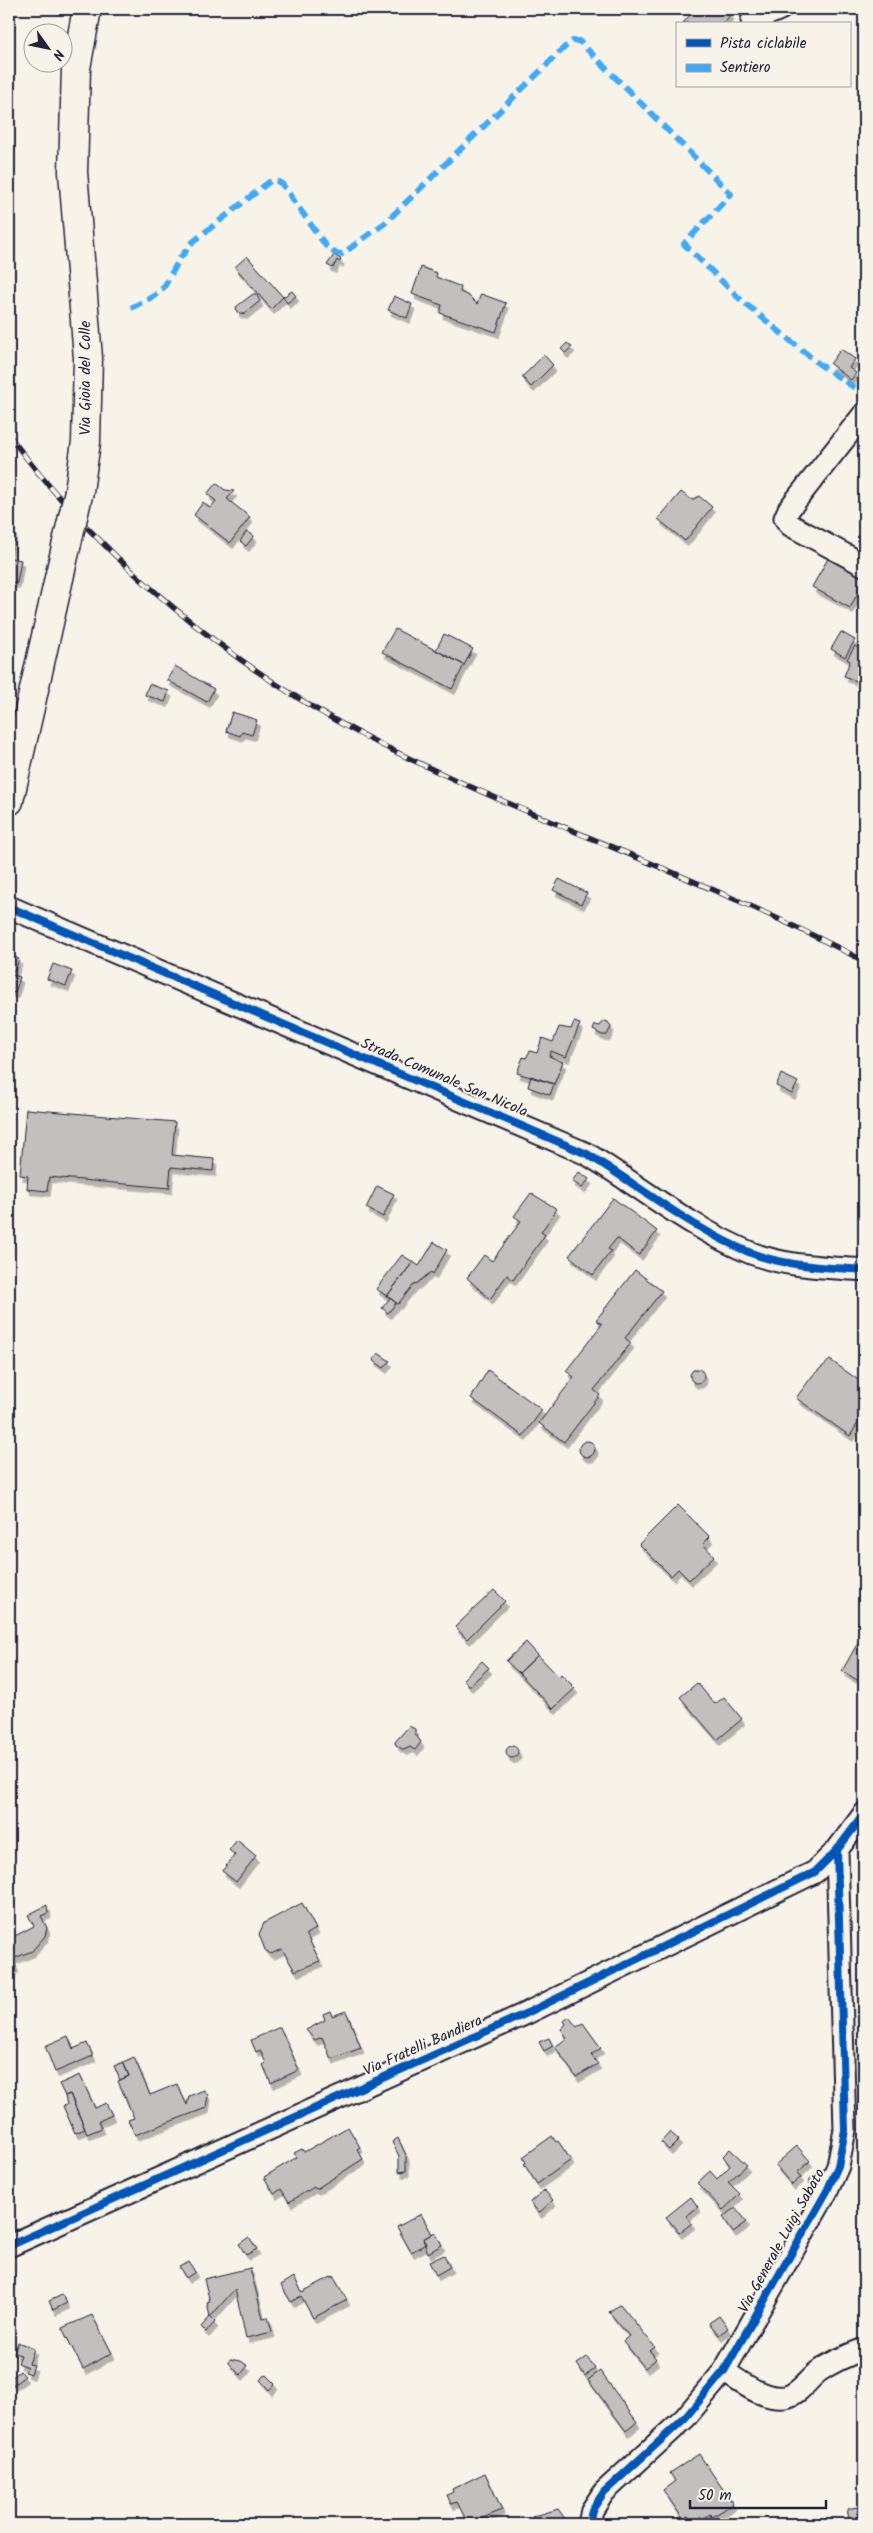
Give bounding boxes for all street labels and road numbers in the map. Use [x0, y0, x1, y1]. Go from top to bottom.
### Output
street label: Via Gioia del Colle [74, 320, 98, 435]
street label: Strada Comunale San Nicola [357, 1032, 531, 1124]
street label: Via Fratelli Bandiera [360, 2009, 486, 2083]
street label: Via Generale Luigi Sabato [732, 2164, 832, 2318]

